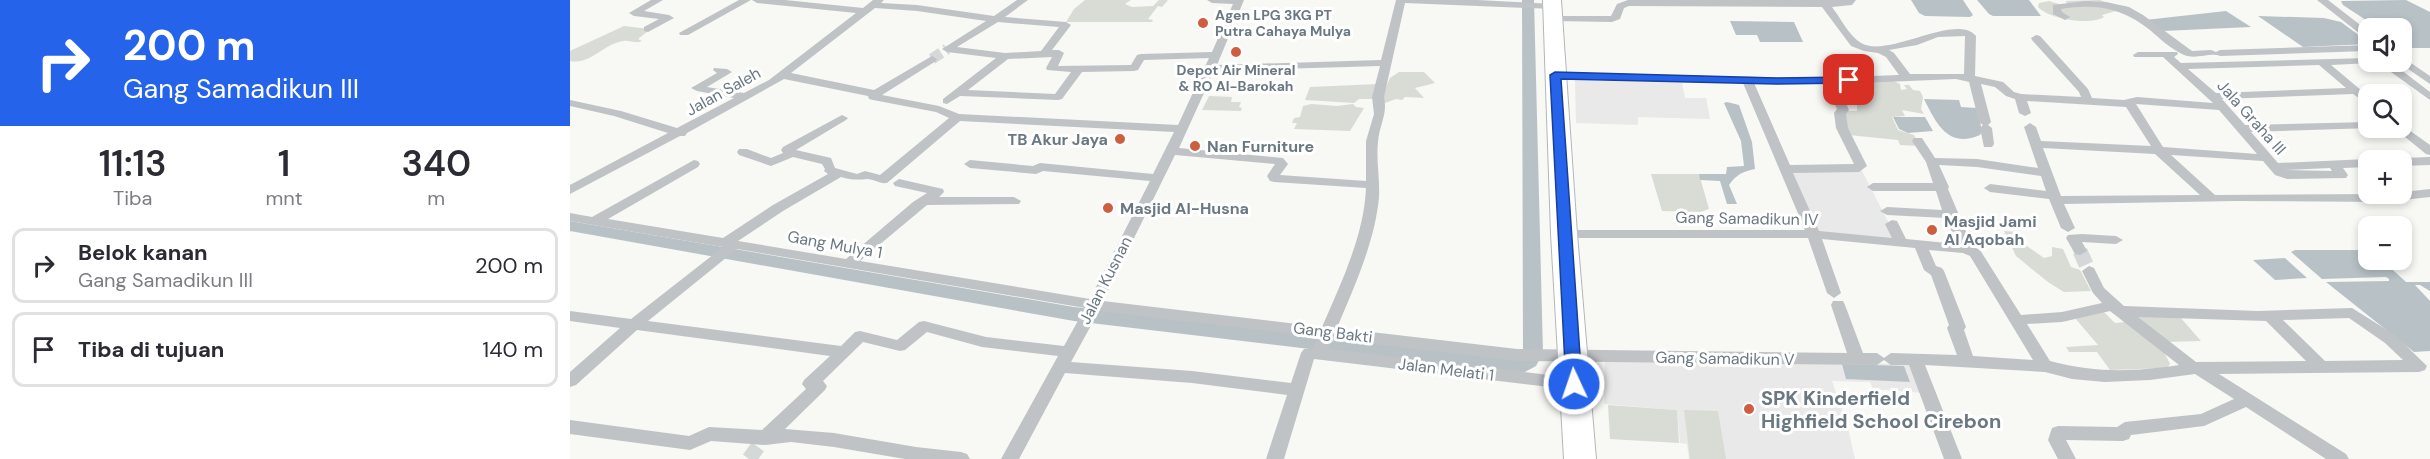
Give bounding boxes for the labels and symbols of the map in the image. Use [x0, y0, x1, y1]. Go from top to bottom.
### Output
place label: Agen LPG 3KG PT Putra Cahaya Mulya [1215, 6, 1351, 40]
marker: Agen LPG 3KG PT Putra Cahaya Mulya [1196, 16, 1210, 30]
marker: Depot Air Mineral & RO Al-Barokah [1229, 45, 1243, 59]
pin [1823, 54, 1874, 105]
place label: Depot Air Mineral & RO Al-Barokah [1177, 61, 1295, 95]
street label: Jalan Saleh [682, 62, 764, 121]
street label: Jala Graha III [2213, 76, 2291, 159]
place label: TB Akur Jaya [1008, 129, 1108, 150]
marker: TB Akur Jaya [1113, 132, 1127, 146]
place label: Nan Furniture [1207, 136, 1314, 157]
marker: Nan Furniture [1188, 139, 1202, 153]
place label: Masjid Al-Husna [1120, 198, 1249, 219]
marker: Masjid Al-Husna [1101, 201, 1115, 215]
street label: Gang Samadikun IV [1675, 207, 1819, 230]
place label: Masjid Jami Al Aqobah [1944, 211, 2037, 250]
marker: Masjid Jami Al Aqobah [1925, 223, 1939, 237]
street label: Gang Mulya 1 [786, 226, 884, 263]
street label: Jalan Kusnan [1074, 233, 1137, 328]
street label: Gang Bakti [1292, 317, 1374, 348]
street label: Gang Samadikun V [1655, 347, 1795, 370]
position arrow [1542, 352, 1606, 416]
street label: Jalan Melati 1 [1397, 353, 1495, 386]
place label: SPK Kinderfield Highfield School Cirebon [1761, 385, 2001, 434]
marker: SPK Kinderfield Highfield School Cirebon [1742, 402, 1756, 416]

